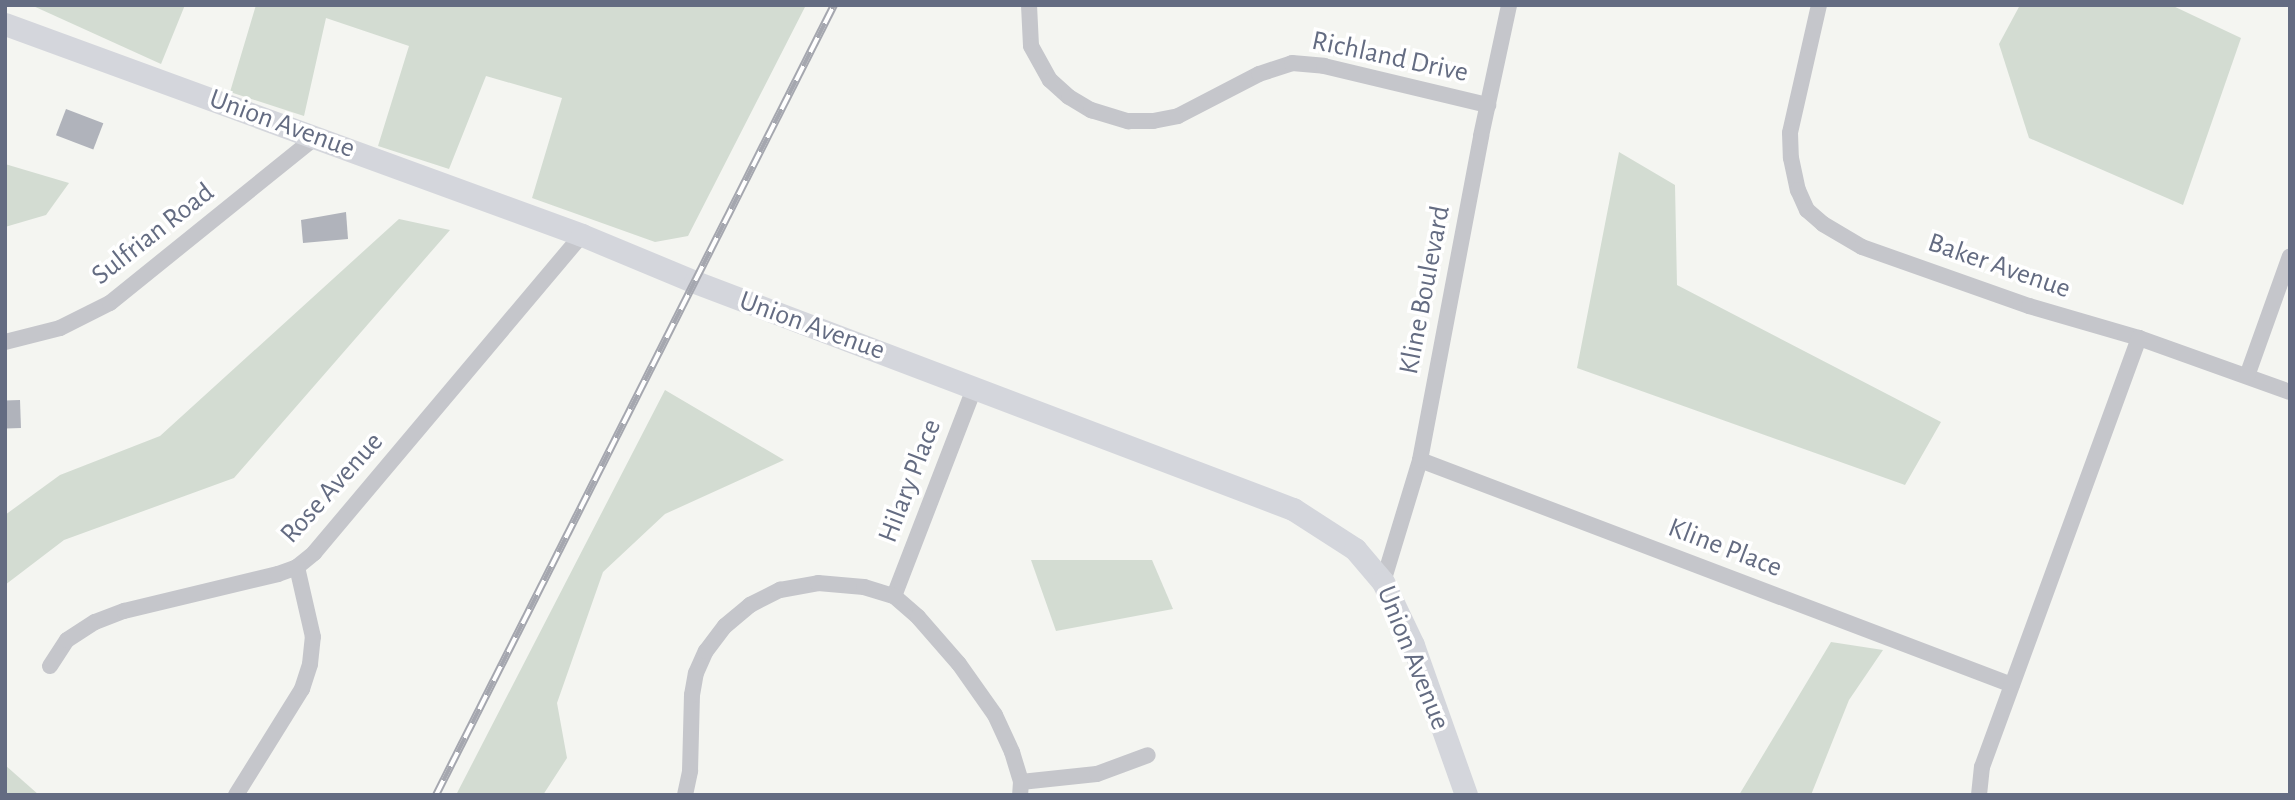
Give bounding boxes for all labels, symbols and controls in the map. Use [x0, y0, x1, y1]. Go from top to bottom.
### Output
street label: Richland Drive [1309, 24, 1471, 90]
street label: Union Avenue [205, 82, 359, 166]
street label: Sulfrian Road [85, 176, 221, 292]
street label: Kline Boulevard [1392, 203, 1458, 377]
street label: Baker Avenue [1923, 226, 2075, 306]
street label: Union Avenue [735, 284, 889, 368]
street label: Hilary Place [871, 415, 949, 547]
street label: Rose Avenue [273, 426, 391, 550]
street label: Kline Place [1663, 511, 1787, 585]
street label: Union Avenue [1369, 581, 1457, 735]

